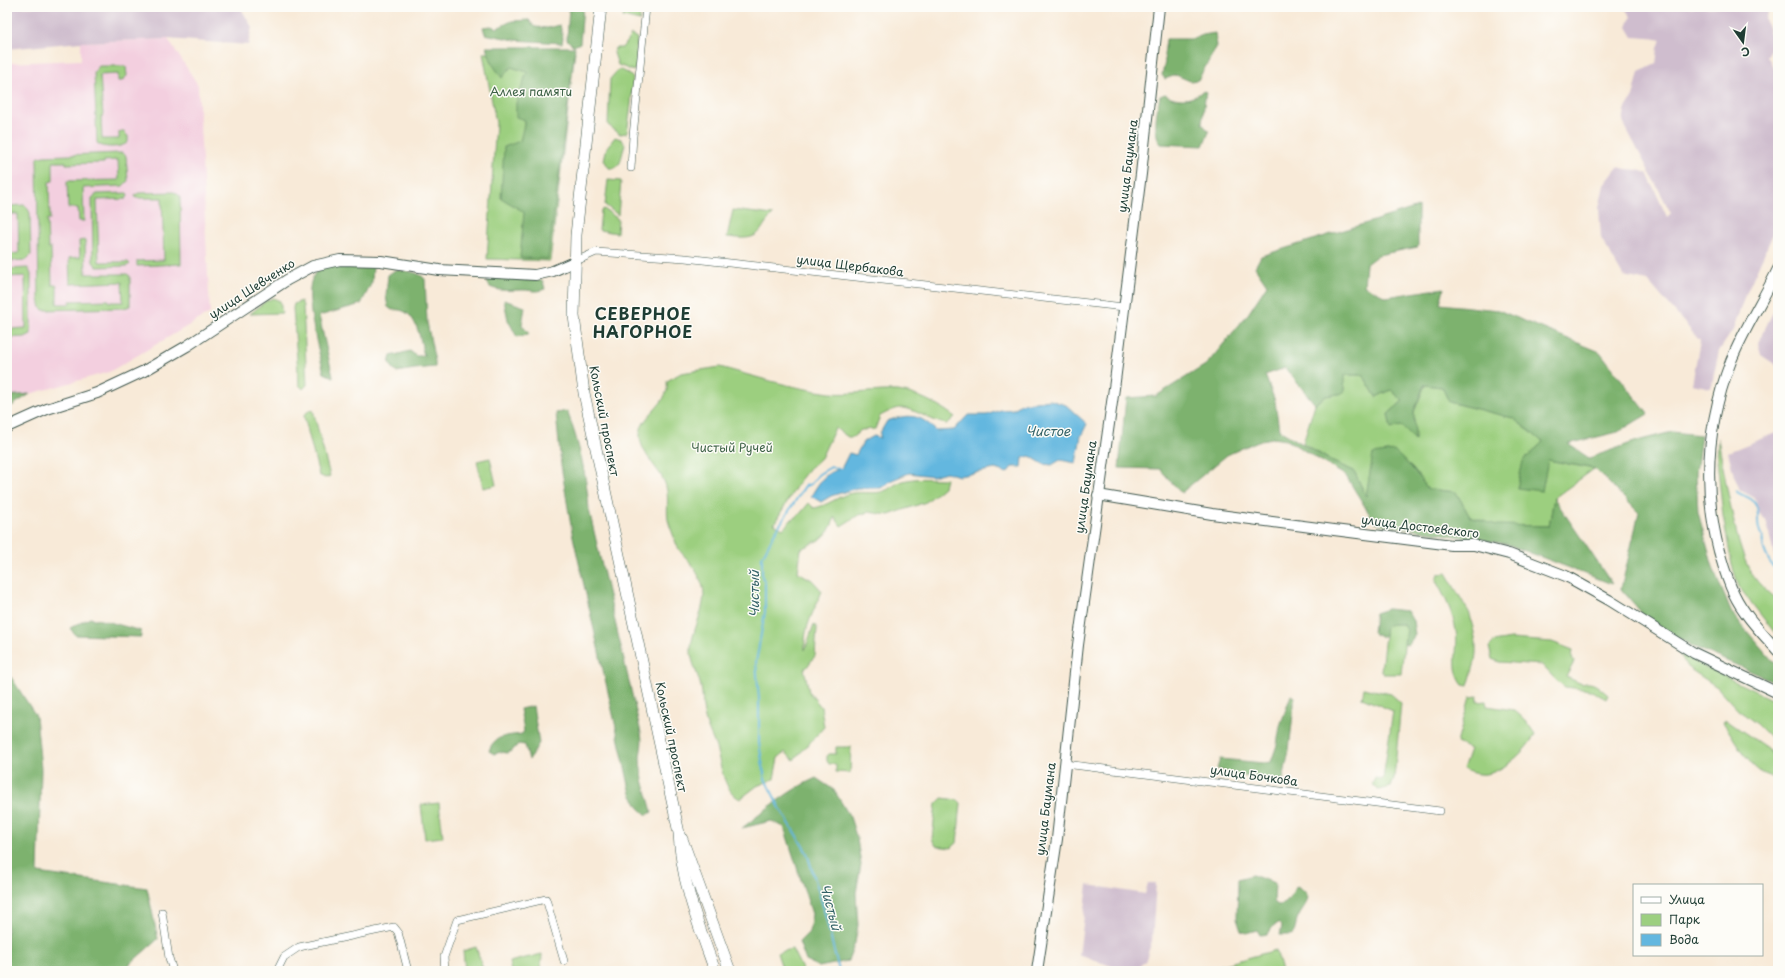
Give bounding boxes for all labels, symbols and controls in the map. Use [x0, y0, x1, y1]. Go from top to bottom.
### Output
north arrow [1723, 22, 1763, 62]
text: С [1739, 43, 1752, 61]
park label: Аллея памяти [490, 82, 572, 100]
street label: улица Баумана [1112, 118, 1142, 213]
street label: улица Щербакова [795, 249, 905, 281]
street label: улица Шевченко [205, 253, 298, 323]
district label: СЕВЕРНОЕ НАГОРНОЕ [593, 301, 693, 343]
street label: Кольский проспект [585, 364, 625, 478]
water label: Чистое [1026, 421, 1071, 440]
park label: Чистый Ручей [691, 438, 773, 456]
street label: улица Баумана [1070, 439, 1101, 535]
street label: улица Достоевского [1360, 510, 1480, 542]
water label: Чистый [744, 569, 763, 618]
street label: Кольский проспект [651, 680, 693, 794]
street label: улица Бочкова [1209, 760, 1299, 790]
street label: улица Баумана [1030, 761, 1060, 856]
water label: Чистый [816, 882, 847, 933]
legend [1633, 884, 1763, 956]
text: Улица [1669, 890, 1705, 908]
text: Парк [1669, 910, 1701, 928]
text: Вода [1669, 930, 1699, 948]

